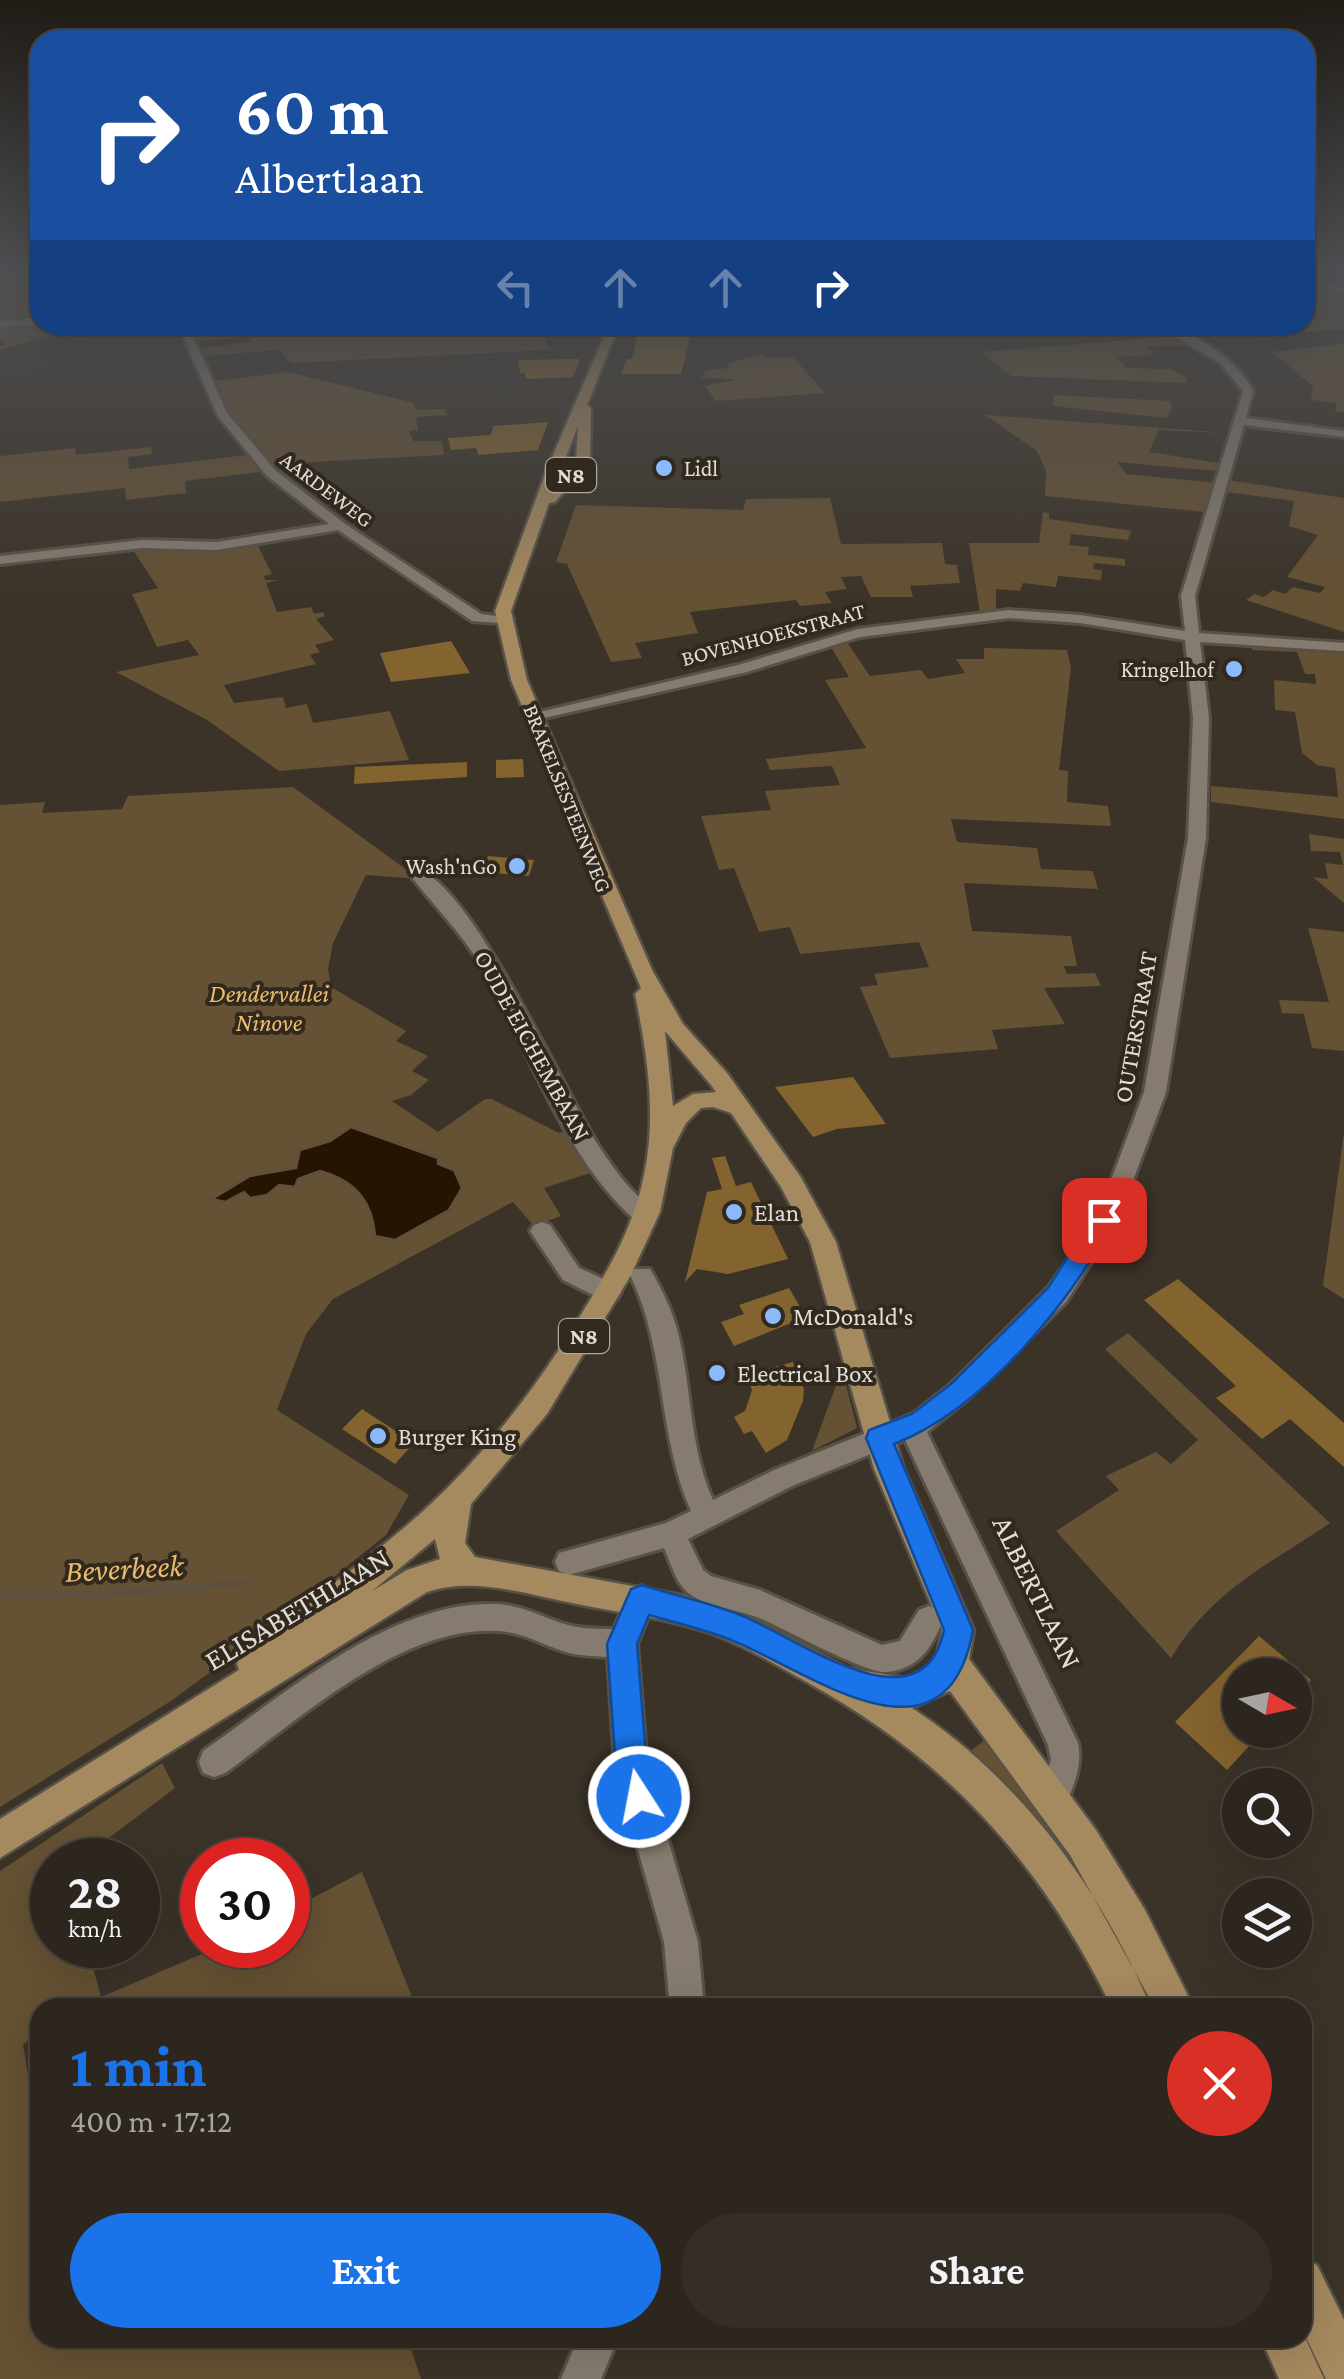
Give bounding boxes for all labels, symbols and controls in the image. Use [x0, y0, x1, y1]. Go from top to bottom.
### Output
icon: right [70, 70, 200, 200]
text: 60 m [235, 71, 388, 149]
text: Albertlaan [235, 153, 424, 203]
icon: left [488, 260, 543, 315]
icon: ahead [593, 260, 648, 315]
icon: ahead [698, 260, 753, 315]
icon: right [803, 260, 858, 315]
street label: AARDEWEG [275, 446, 378, 532]
place label: Lidl [684, 456, 718, 481]
marker: Lidl [653, 457, 675, 479]
road number: N8 [546, 458, 596, 492]
street label: BOVENHOEKSTRAAT [679, 598, 868, 671]
place label: Kringelhof [1121, 657, 1215, 682]
marker: Kringelhof [1223, 658, 1245, 680]
street label: BRAKELSESTEENWEG [518, 701, 617, 896]
place label: Wash'nGo [405, 854, 497, 879]
marker: Wash'nGo [506, 855, 528, 877]
street label: OUDE EICHEMBAAN [469, 946, 596, 1145]
street label: OUTERSTRAAT [1109, 949, 1162, 1105]
park label: Dendervallei Ninove [209, 980, 329, 1036]
pin [1062, 1178, 1147, 1263]
icon: arrive [1077, 1193, 1132, 1248]
place label: Elan [754, 1199, 799, 1226]
marker: Elan [723, 1201, 745, 1223]
place label: McDonald's [793, 1303, 913, 1330]
marker: McDonald's [762, 1305, 784, 1327]
road number: N8 [559, 1319, 609, 1353]
place label: Electrical Box [737, 1360, 873, 1387]
marker: Electrical Box [706, 1362, 728, 1384]
place label: Burger King [398, 1423, 516, 1451]
marker: Burger King [367, 1425, 389, 1447]
street label: ALBERTLAAN [986, 1510, 1089, 1674]
street label: ELISABETHLAAN [199, 1541, 395, 1677]
water label: Beverbeek [64, 1547, 186, 1589]
north arrow [1222, 1658, 1312, 1748]
map controls [1222, 1658, 1312, 1968]
position arrow [587, 1745, 691, 1849]
button: search [1222, 1768, 1312, 1858]
speed limit sign: 30 [180, 1838, 310, 1968]
text: 28 [68, 1863, 122, 1919]
button: layers [1222, 1878, 1312, 1968]
text: km/h [68, 1915, 122, 1942]
button: close [1167, 2031, 1272, 2136]
text: 1 min [70, 2032, 207, 2099]
text: 400 m · 17:12 [70, 2103, 232, 2139]
button: Exit [70, 2213, 661, 2328]
button: Share [681, 2213, 1272, 2328]

